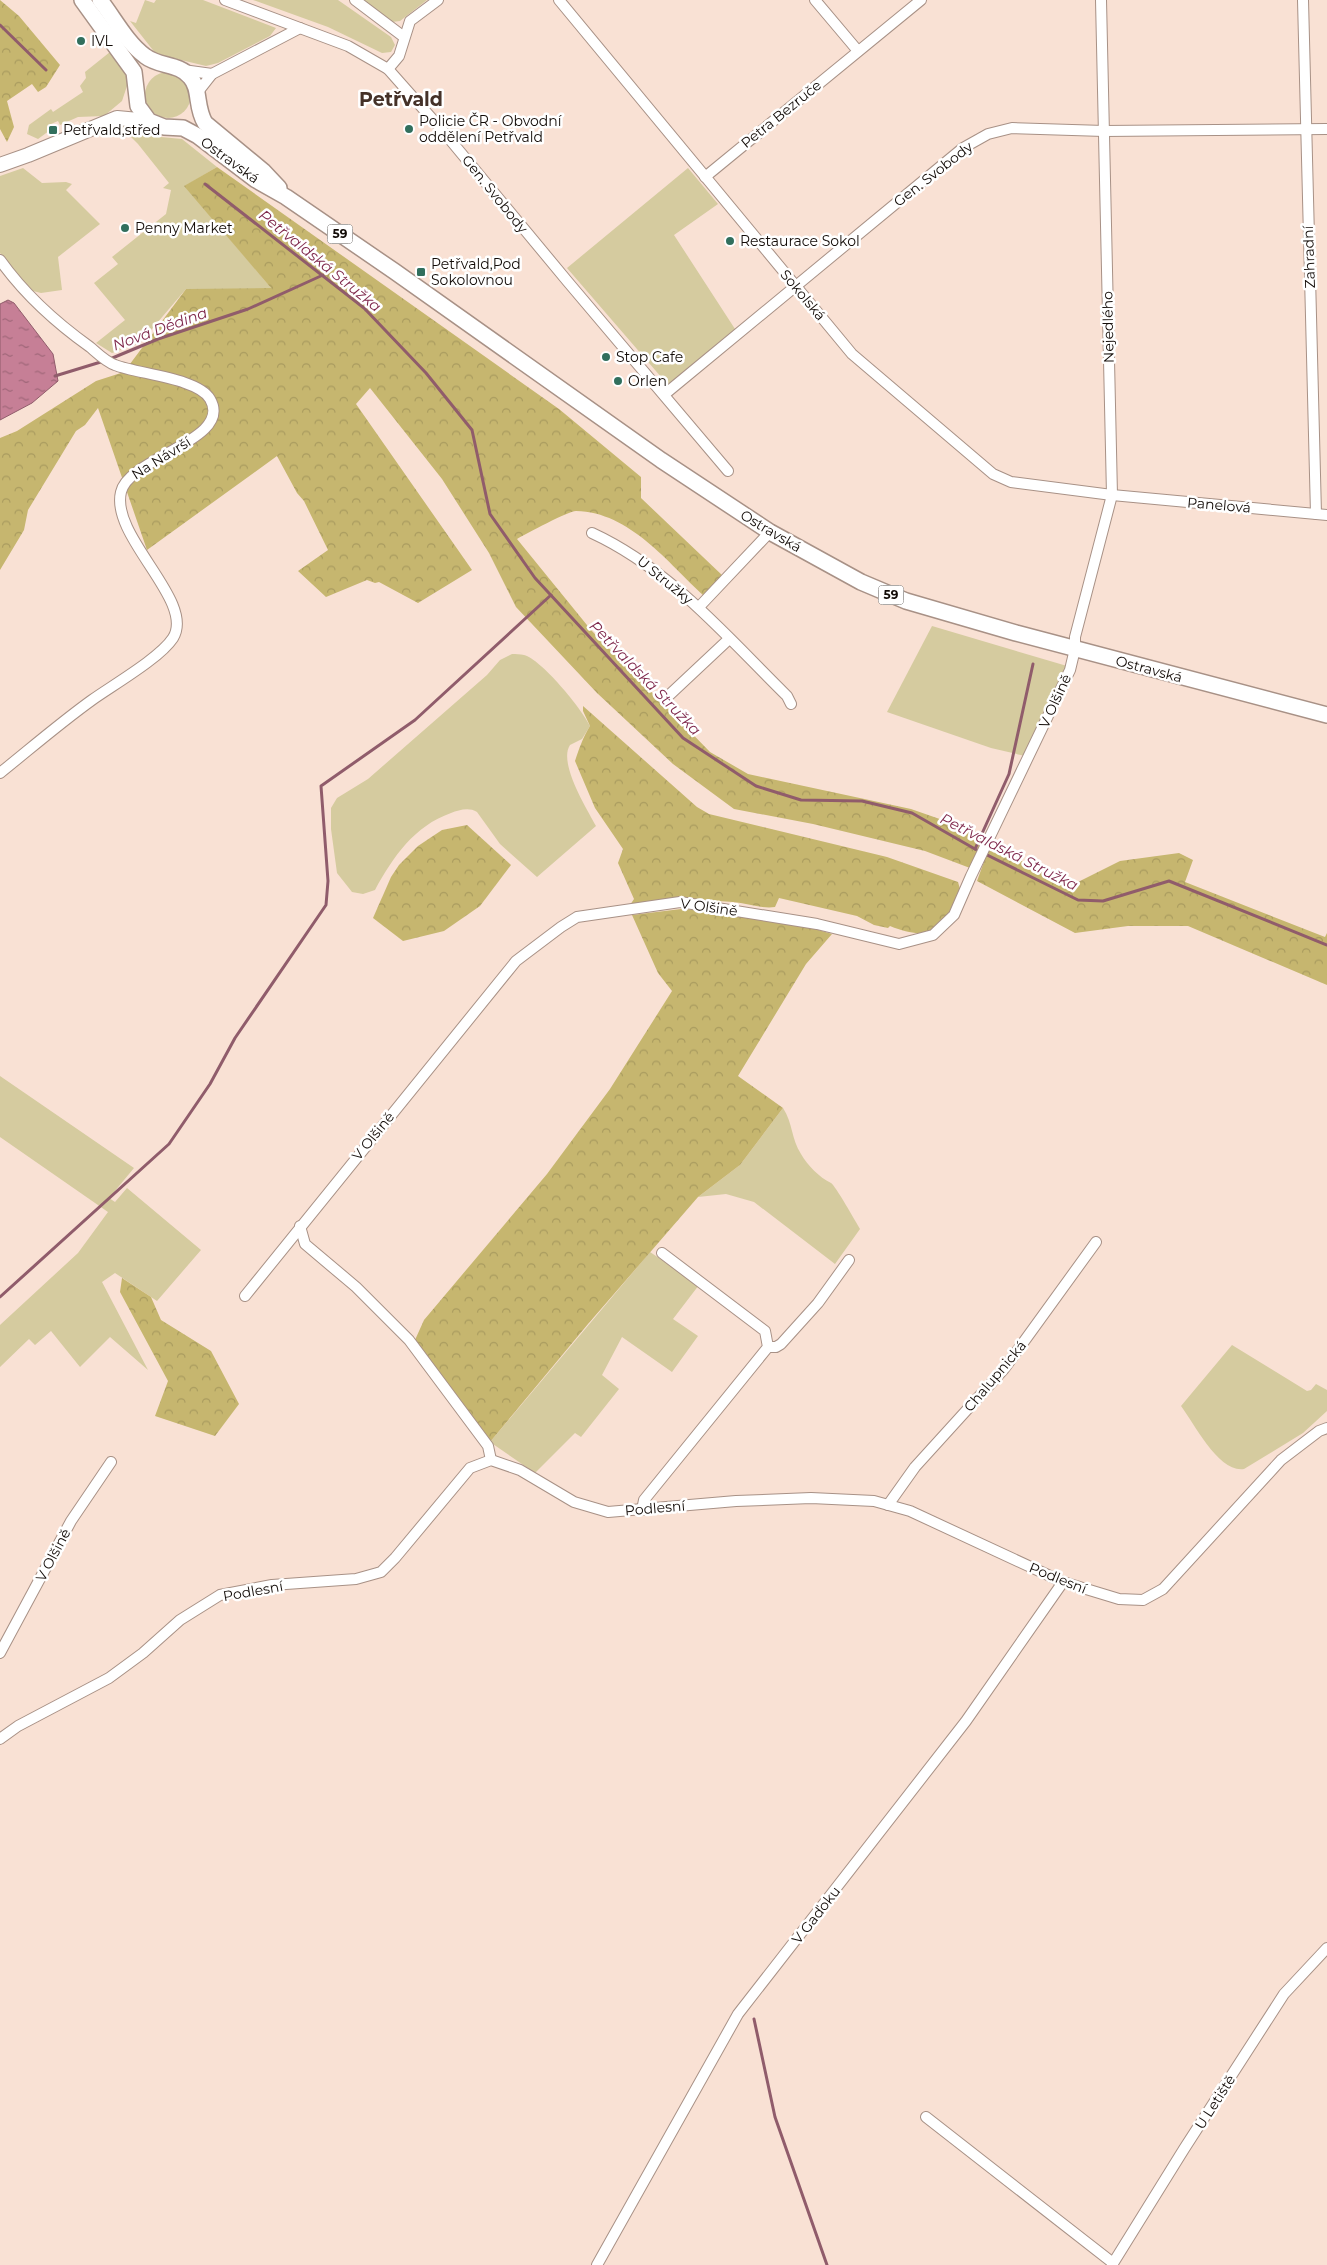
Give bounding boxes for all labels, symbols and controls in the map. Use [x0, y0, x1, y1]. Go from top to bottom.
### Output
place label: IVL [91, 32, 114, 50]
marker: IVL [75, 35, 87, 47]
street label: Petra Bezruče [737, 76, 825, 152]
district label: Petřvald [359, 88, 443, 111]
place label: Policie ČR - Obvodní oddělení Petřvald [419, 112, 563, 146]
place label: Petřvald,střed [63, 121, 161, 139]
marker: Policie ČR - Obvodní oddělení Petřvald [403, 123, 415, 135]
marker: Petřvald,střed [47, 124, 59, 136]
street label: Ostravská [197, 133, 263, 187]
street label: Gen. Svobody [890, 137, 976, 210]
street label: Gen. Svobody [458, 151, 532, 237]
water label: Petřvaldská Stružka [255, 205, 385, 316]
place label: Penny Market [135, 219, 233, 237]
marker: Penny Market [119, 222, 131, 234]
road number: 59 [328, 224, 352, 243]
street label: Zahradní [1299, 224, 1319, 289]
place label: Restaurace Sokol [740, 232, 860, 250]
marker: Restaurace Sokol [724, 235, 736, 247]
place label: Petřvald,Pod Sokolovnou [431, 255, 521, 289]
marker: Petřvald,Pod Sokolovnou [415, 266, 427, 278]
street label: Sokolská [776, 266, 830, 324]
street label: Nejedlého [1098, 291, 1118, 363]
water label: Nová Dědina [110, 303, 210, 354]
place label: Stop Cafe [616, 348, 683, 366]
marker: Stop Cafe [600, 351, 612, 363]
place label: Orlen [628, 372, 667, 390]
marker: Orlen [612, 375, 624, 387]
street label: Na Návrší [128, 432, 195, 483]
street label: Panelová [1186, 493, 1252, 517]
street label: Ostravská [737, 506, 805, 556]
street label: U Stružky [633, 552, 697, 608]
road number: 59 [878, 586, 904, 604]
water label: Petřvaldská Stružka [586, 616, 705, 739]
street label: Ostravská [1114, 651, 1184, 687]
street label: V Olšině [1035, 671, 1075, 731]
water label: Petřvaldská Stružka [937, 809, 1081, 895]
street label: V Olšině [679, 894, 739, 920]
street label: V Olšině [348, 1108, 398, 1164]
street label: Chalupnická [960, 1337, 1030, 1415]
street label: Podlesní [624, 1496, 687, 1520]
street label: V Olšině [32, 1525, 74, 1585]
street label: Podlesní [1027, 1558, 1091, 1598]
street label: Podlesní [222, 1577, 286, 1605]
street label: V Gaďoku [788, 1882, 844, 1948]
street label: U Letiště [1191, 2071, 1239, 2133]

